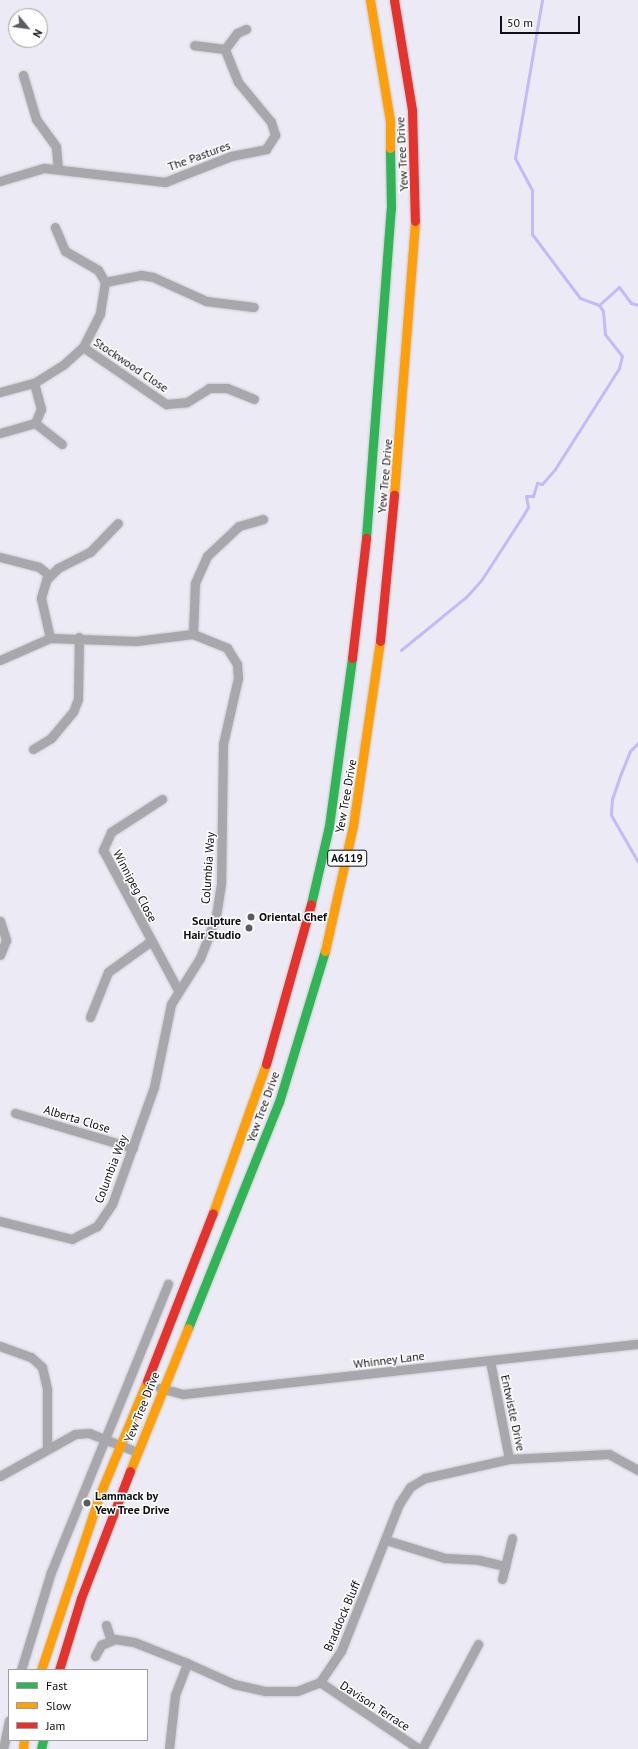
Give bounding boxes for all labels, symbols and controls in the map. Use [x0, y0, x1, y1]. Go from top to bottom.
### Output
north arrow [8, 8, 48, 48]
scale bar [502, 8, 582, 34]
text: 50 m [507, 15, 533, 30]
text: N [30, 27, 46, 40]
street label: Yew Tree Drive [393, 116, 411, 192]
street label: The Pastures [166, 138, 232, 174]
street label: Stockwood Close [91, 335, 171, 395]
street label: Yew Tree Drive [375, 438, 395, 514]
street label: Yew Tree Drive [332, 758, 360, 834]
street label: Columbia Way [198, 831, 218, 905]
street label: Winnipeg Close [110, 848, 160, 924]
road number: A6119 [327, 849, 367, 867]
place label: Oriental Chef [259, 910, 327, 924]
marker: Oriental Chef [246, 912, 256, 922]
place label: Sculpture Hair Studio [184, 914, 241, 942]
marker: Sculpture Hair Studio [244, 923, 254, 933]
street label: Yew Tree Drive [243, 1069, 283, 1145]
street label: Alberta Close [42, 1102, 112, 1136]
street label: Columbia Way [91, 1133, 131, 1205]
street label: Whinney Lane [352, 1348, 426, 1372]
street label: Yew Tree Drive [121, 1369, 163, 1445]
street label: Entwistle Drive [498, 1373, 528, 1453]
place label: Lammack by Yew Tree Drive [95, 1489, 170, 1517]
marker: Lammack by Yew Tree Drive [82, 1498, 92, 1508]
street label: Braddock Bluff [321, 1578, 363, 1654]
legend [8, 1669, 148, 1741]
text: Fast [46, 1678, 67, 1693]
street label: Davison Terrace [337, 1678, 413, 1734]
text: Slow [46, 1698, 71, 1713]
text: Jam [46, 1718, 65, 1733]

